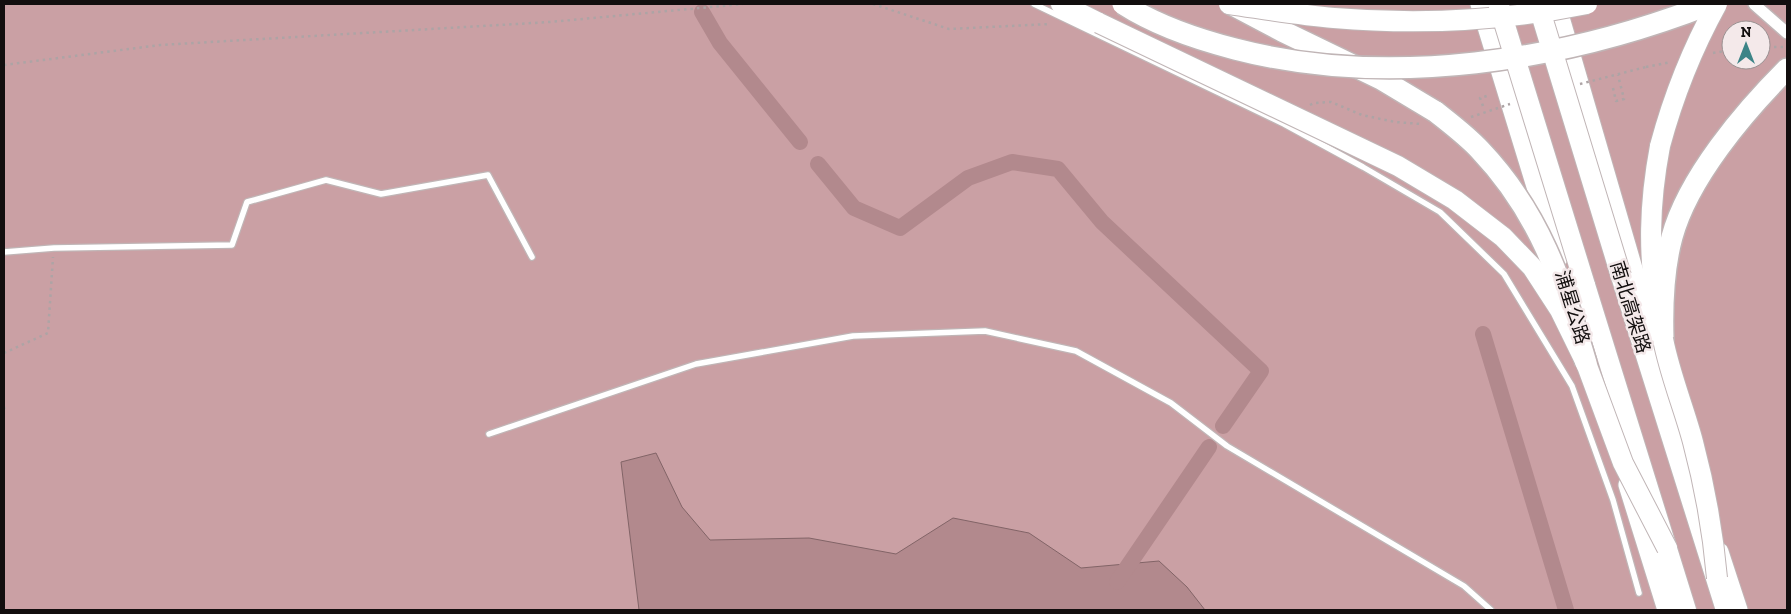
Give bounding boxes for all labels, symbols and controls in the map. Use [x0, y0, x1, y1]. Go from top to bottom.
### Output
north arrow [1721, 20, 1771, 70]
text: N [1741, 24, 1752, 41]
street label: 南北高架路 [1606, 258, 1655, 356]
street label: 浦星公路 [1550, 267, 1595, 347]

